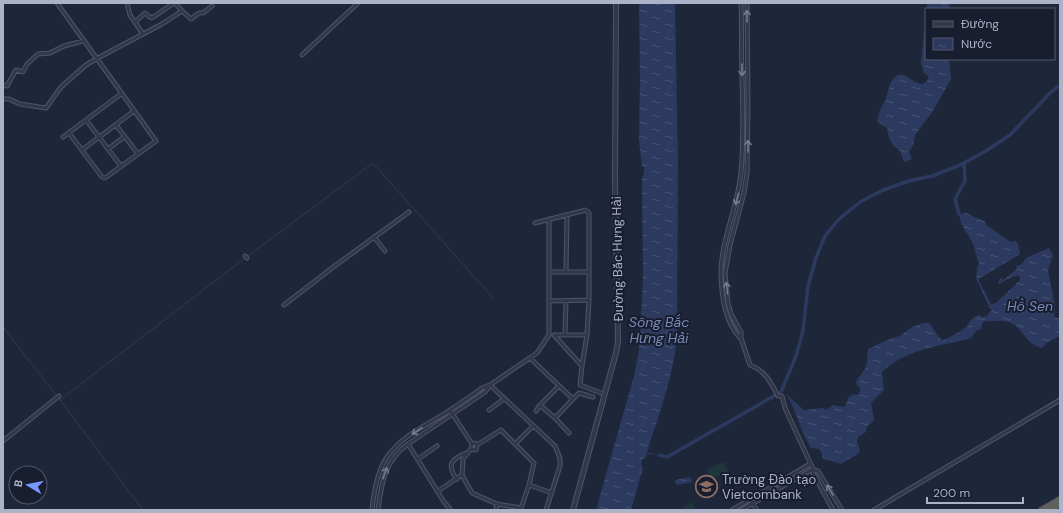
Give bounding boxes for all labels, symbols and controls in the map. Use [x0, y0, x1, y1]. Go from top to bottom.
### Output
legend [925, 8, 1055, 60]
one-way arrow [743, 10, 751, 23]
text: Đường [961, 16, 999, 32]
text: Nước [961, 36, 992, 52]
one-way arrow [738, 63, 746, 76]
one-way arrow [744, 140, 752, 153]
one-way arrow [733, 193, 740, 206]
street label: Đường Bắc Hưng Hải [608, 196, 627, 322]
one-way arrow [723, 282, 730, 295]
water label: Hồ Sen [1007, 297, 1053, 315]
water label: Sông Bắc Hưng Hải [629, 313, 689, 347]
one-way arrow [412, 427, 423, 435]
north arrow [8, 465, 48, 505]
one-way arrow [382, 468, 390, 480]
place label: Trường Đào tạo Vietcombank [722, 471, 817, 503]
school or university icon: Trường Đào tạo Vietcombank [694, 473, 720, 499]
text: B [11, 479, 26, 488]
scale bar [927, 479, 1023, 505]
one-way arrow [825, 484, 833, 496]
text: 200 m [933, 485, 970, 501]

